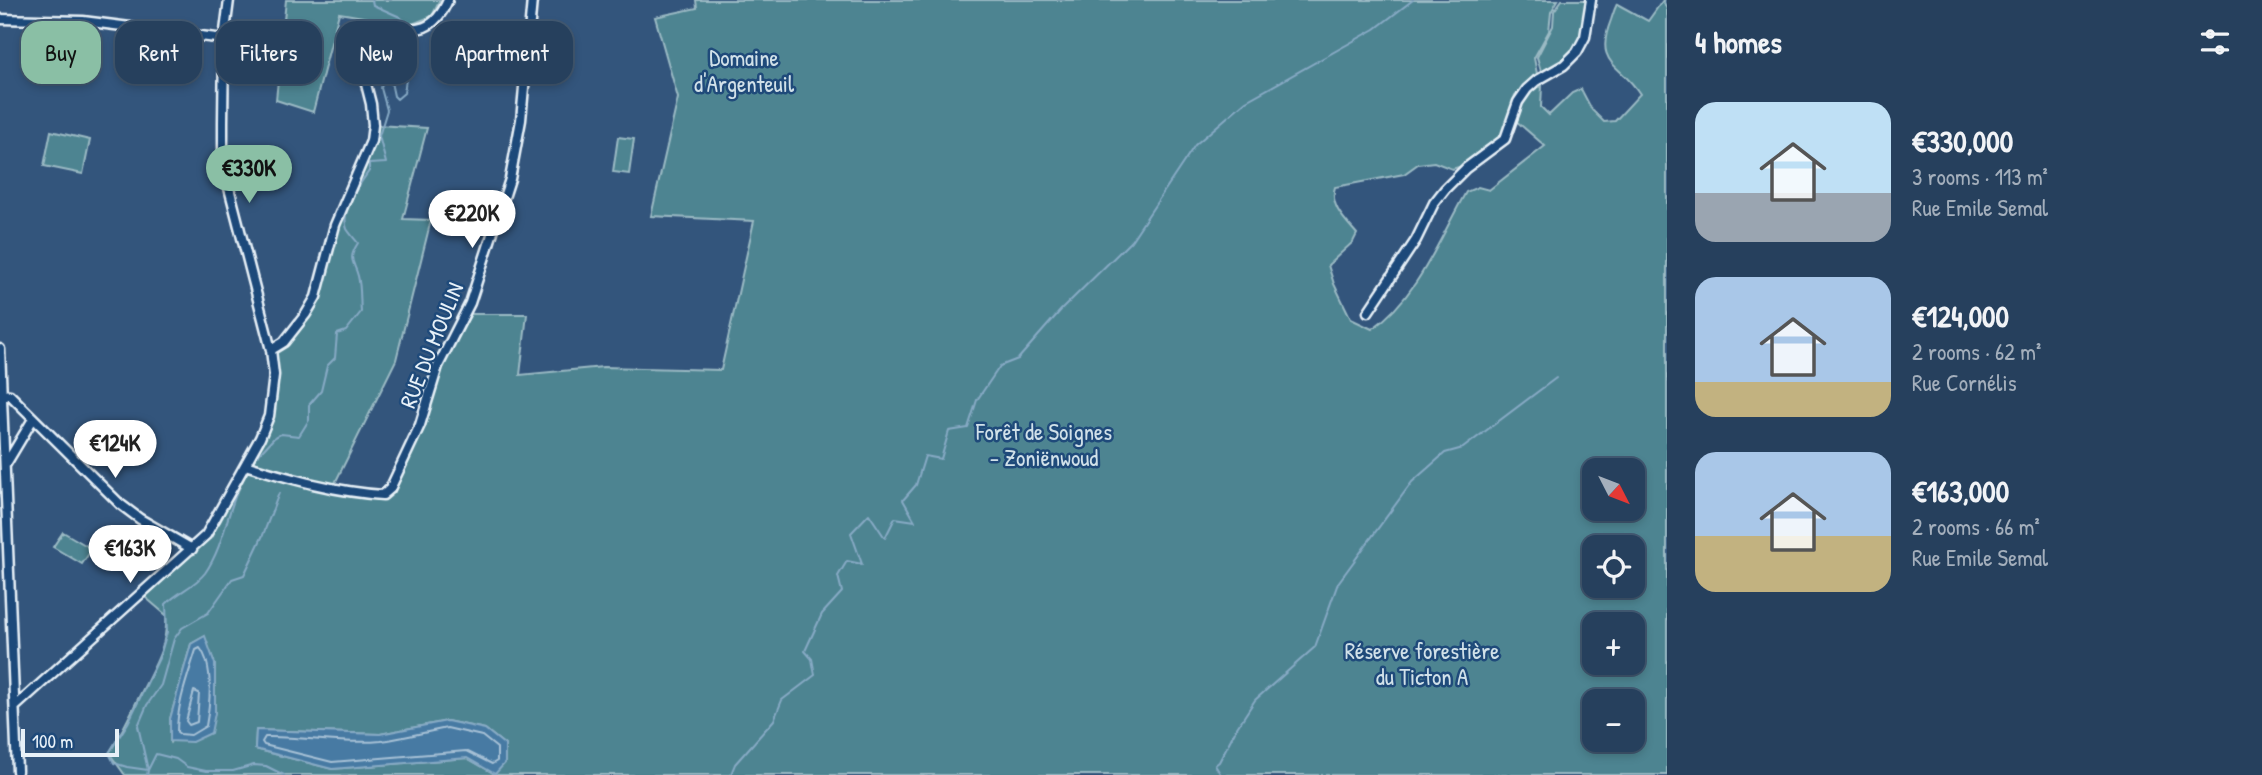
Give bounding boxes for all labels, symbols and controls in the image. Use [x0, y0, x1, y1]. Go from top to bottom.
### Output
chip: Buy [21, 21, 101, 84]
chip: Rent [115, 21, 202, 84]
chip: Filters [216, 21, 322, 84]
chip: New [336, 21, 417, 84]
chip: Apartment [431, 21, 573, 84]
text: 4 homes [1695, 22, 1782, 62]
icon: filters [2196, 23, 2234, 61]
park label: Domaine d'Argenteuil [694, 42, 795, 99]
text: €330,000 [1912, 121, 2013, 161]
icon: home [1751, 130, 1835, 214]
pin: €330K [200, 146, 298, 205]
text: €330K [222, 152, 276, 183]
text: 3 rooms · 113 m² [1912, 161, 2048, 192]
pin: €220K [423, 190, 521, 250]
text: Rue Emile Semal [1912, 192, 2048, 223]
text: €220K [445, 197, 499, 228]
street label: RUE DU MOULIN [392, 278, 470, 412]
text: €124,000 [1912, 296, 2009, 336]
icon: home [1751, 305, 1835, 389]
text: 2 rooms · 62 m² [1912, 336, 2041, 367]
text: Rue Cornélis [1912, 367, 2017, 398]
park label: Forêt de Soignes - Zoniënwoud [975, 416, 1112, 473]
pin: €124K [66, 420, 164, 480]
text: €124K [90, 427, 140, 458]
north arrow [1582, 458, 1645, 522]
map controls [1582, 458, 1645, 752]
text: €163,000 [1912, 471, 2009, 511]
icon: home [1751, 480, 1835, 564]
text: 2 rooms · 66 m² [1912, 511, 2040, 542]
pin: €163K [81, 526, 179, 585]
text: €163K [105, 532, 155, 563]
button: locate [1582, 535, 1645, 598]
text: Rue Emile Semal [1912, 542, 2048, 573]
button: + [1582, 612, 1645, 675]
park label: Réserve forestière du Ticton A [1345, 635, 1499, 692]
button: − [1582, 689, 1645, 752]
scale bar [21, 726, 119, 758]
text: 100 m [32, 728, 73, 754]

